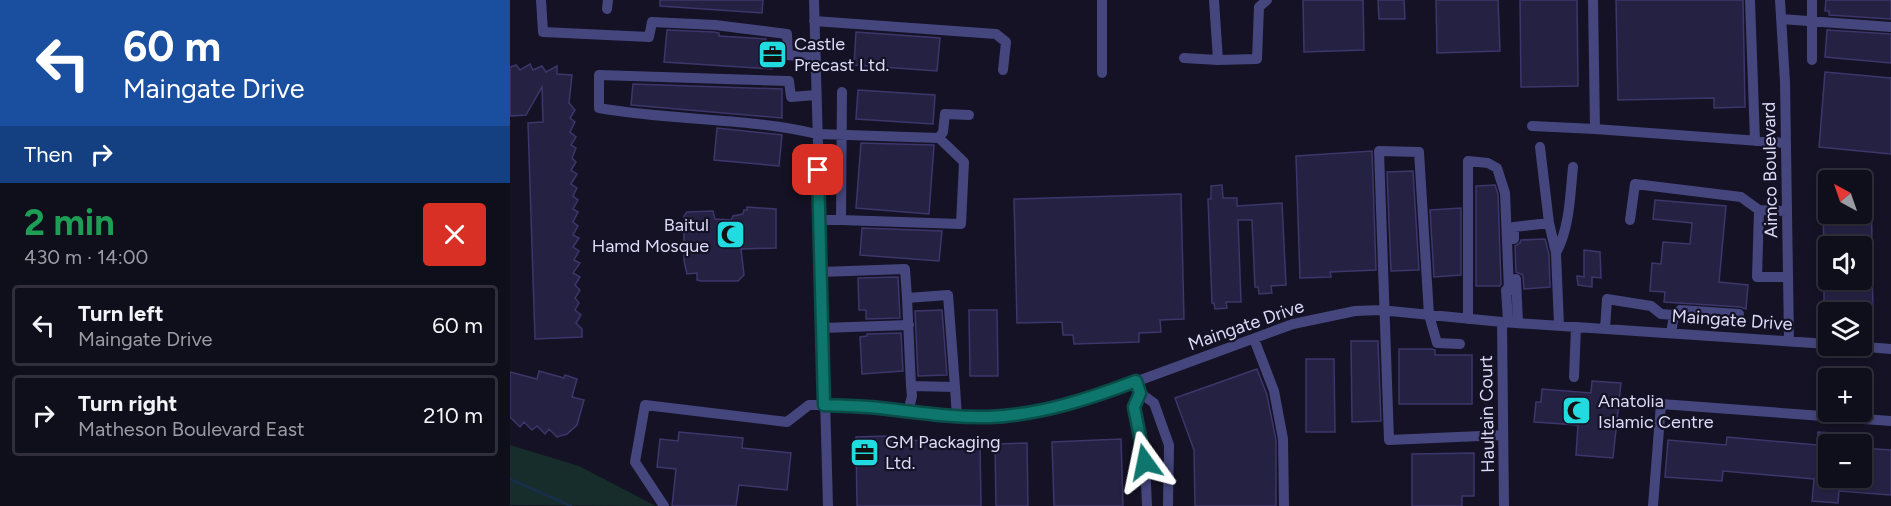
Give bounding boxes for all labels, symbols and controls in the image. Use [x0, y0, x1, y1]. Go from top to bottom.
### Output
text: 60 m [123, 21, 221, 72]
icon: left [24, 24, 102, 102]
place label: Castle Precast Ltd. [794, 33, 889, 76]
office icon: Castle Precast Ltd. [757, 38, 789, 70]
text: Maingate Drive [123, 72, 305, 105]
street label: Aimco Boulevard [1758, 102, 1782, 238]
icon: right [85, 138, 118, 171]
text: Then [24, 141, 73, 168]
pin [792, 144, 843, 195]
icon: arrive [801, 153, 834, 186]
north arrow [1818, 170, 1872, 224]
map controls [1818, 170, 1872, 488]
text: 2 min [24, 201, 115, 244]
button: close [423, 203, 486, 266]
place label: Baitul Hamd Mosque [592, 214, 709, 257]
mosque icon: Baitul Hamd Mosque [714, 219, 746, 251]
button: sound [1818, 236, 1872, 290]
text: 430 m · 14:00 [24, 245, 148, 269]
street label: Maingate Drive [1185, 295, 1307, 355]
text: Turn left [78, 300, 164, 327]
button: layers [1818, 302, 1872, 356]
street label: Maingate Drive [1671, 305, 1793, 335]
icon: left [27, 309, 60, 342]
text: 60 m [432, 312, 483, 339]
text: Maingate Drive [78, 327, 212, 351]
street label: Haultain Court [1475, 355, 1499, 473]
button: + [1818, 368, 1872, 422]
text: Turn right [78, 390, 177, 417]
place label: Anatolia Islamic Centre [1598, 390, 1714, 433]
mosque icon: Anatolia Islamic Centre [1561, 395, 1593, 427]
icon: right [27, 399, 60, 432]
text: 210 m [423, 402, 483, 429]
text: Matheson Boulevard East [78, 417, 305, 441]
position arrow [1113, 430, 1177, 494]
place label: GM Packaging Ltd. [885, 431, 1001, 474]
button: − [1818, 434, 1872, 488]
office icon: GM Packaging Ltd. [848, 436, 880, 468]

